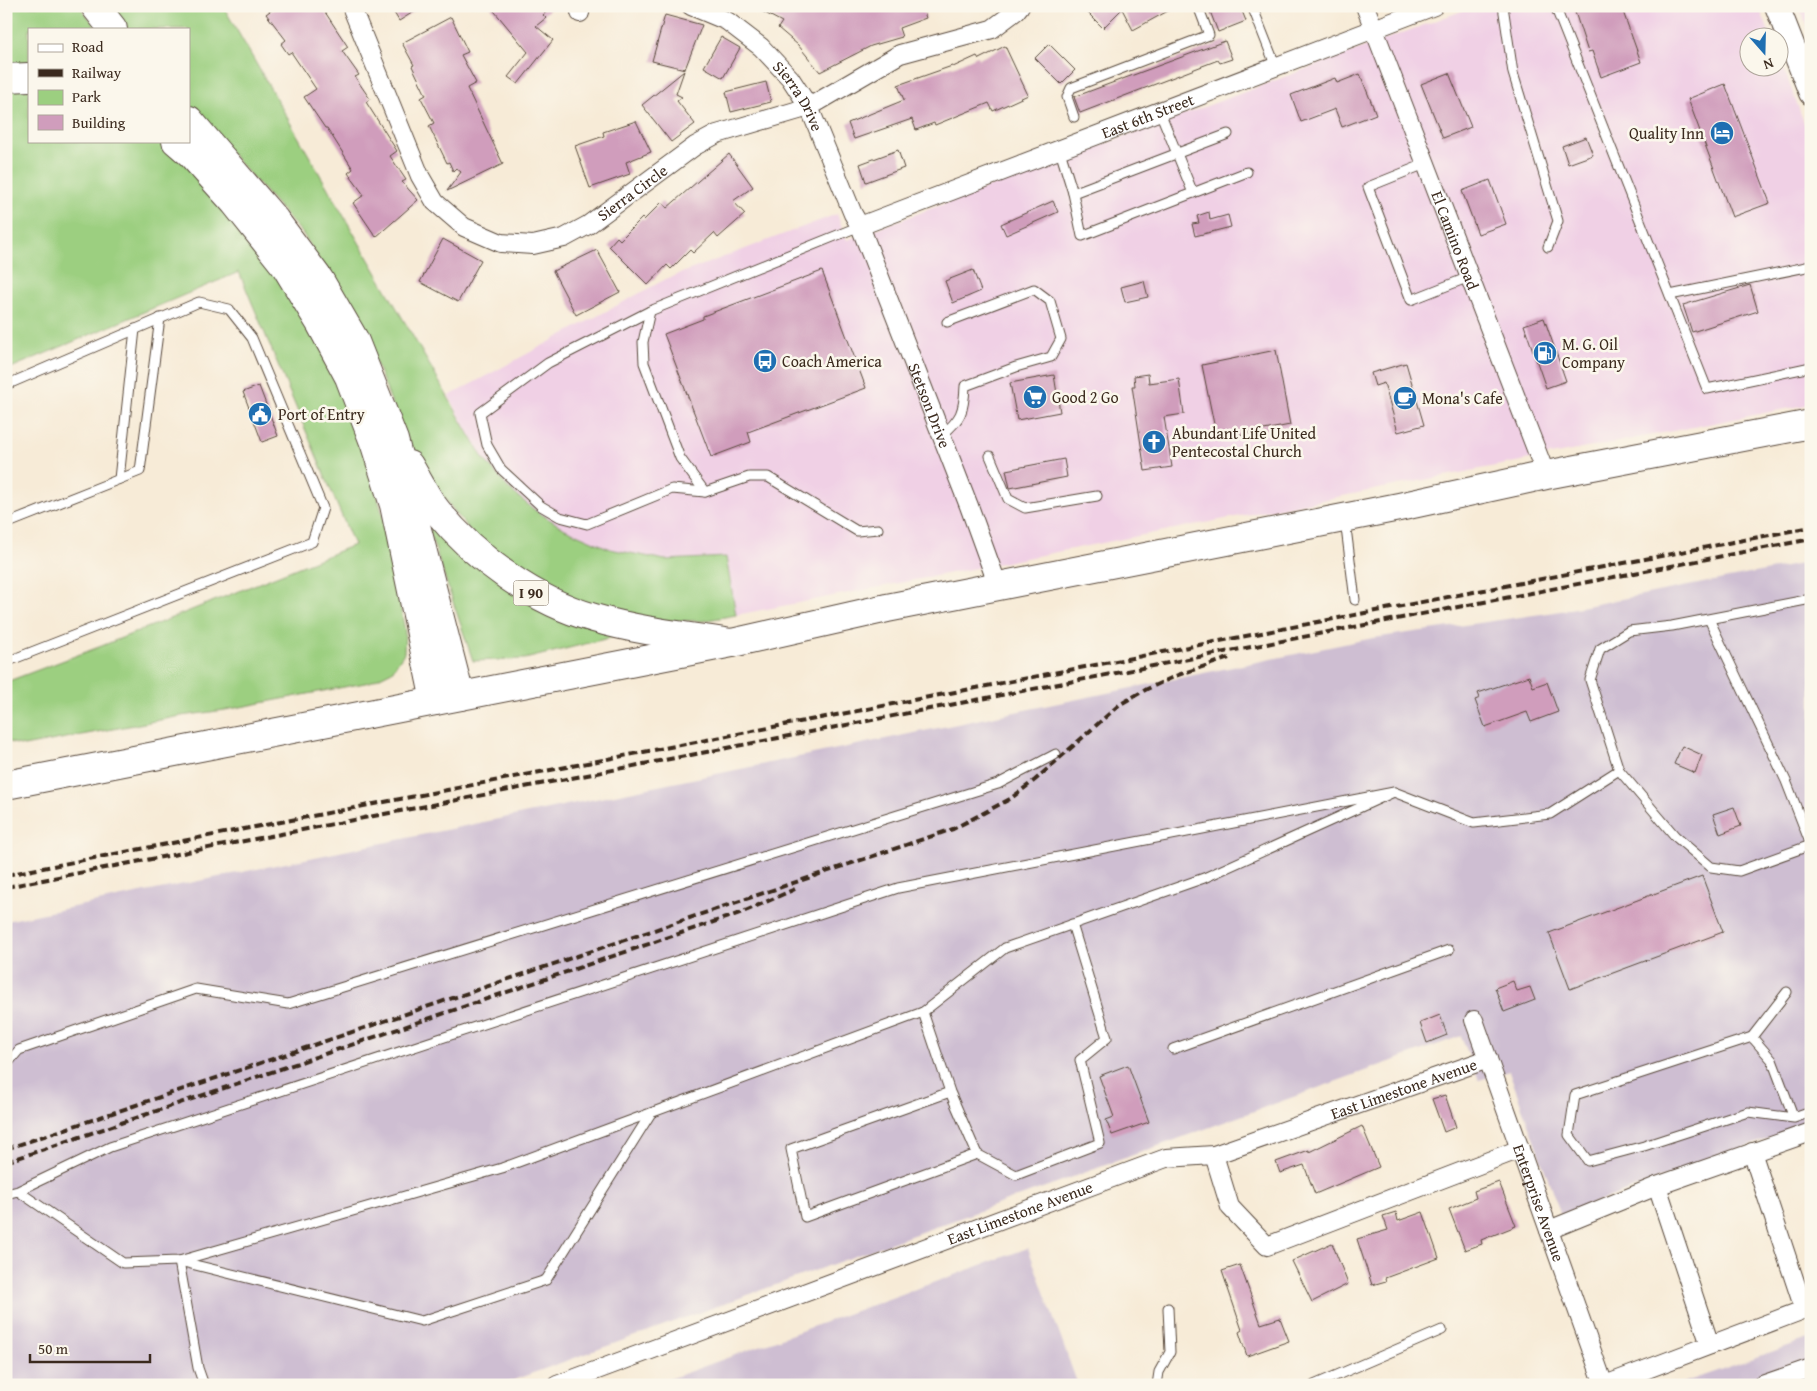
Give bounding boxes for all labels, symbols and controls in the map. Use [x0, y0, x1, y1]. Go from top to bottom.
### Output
legend [28, 28, 190, 142]
north arrow [1740, 28, 1790, 78]
text: Road [72, 36, 103, 57]
text: N [1760, 53, 1776, 75]
street label: Sierra Drive [767, 55, 830, 135]
text: Railway [72, 62, 122, 83]
text: Park [72, 86, 101, 107]
street label: East 6th Street [1098, 87, 1198, 144]
text: Building [72, 112, 126, 133]
hotel icon: Quality Inn [1709, 120, 1735, 146]
place label: Quality Inn [1629, 121, 1704, 145]
street label: Sierra Circle [592, 158, 672, 227]
street label: El Camino Road [1425, 187, 1485, 293]
place label: M. G. Oil Company [1562, 332, 1625, 374]
fuel station icon: M. G. Oil Company [1532, 340, 1558, 366]
bus stop icon: Coach America [752, 348, 778, 374]
place label: Coach America [782, 349, 882, 373]
street label: Stetson Drive [902, 359, 957, 451]
supermarket icon: Good 2 Go [1022, 384, 1048, 410]
place label: Good 2 Go [1052, 385, 1119, 409]
cafe icon: Mona's Cafe [1392, 385, 1418, 411]
place label: Mona's Cafe [1422, 386, 1503, 410]
public building icon: Port of Entry [247, 401, 273, 427]
place label: Port of Entry [278, 402, 365, 426]
place label: Abundant Life United Pentecostal Church [1172, 421, 1317, 463]
church icon: Abundant Life United Pentecostal Church [1141, 429, 1167, 455]
road number: I 90 [514, 580, 548, 606]
street label: East Limestone Avenue [1327, 1052, 1480, 1125]
street label: Enterprise Avenue [1507, 1141, 1571, 1265]
street label: East Limestone Avenue [944, 1174, 1096, 1251]
scale bar [30, 1331, 150, 1363]
text: 50 m [38, 1338, 69, 1359]

